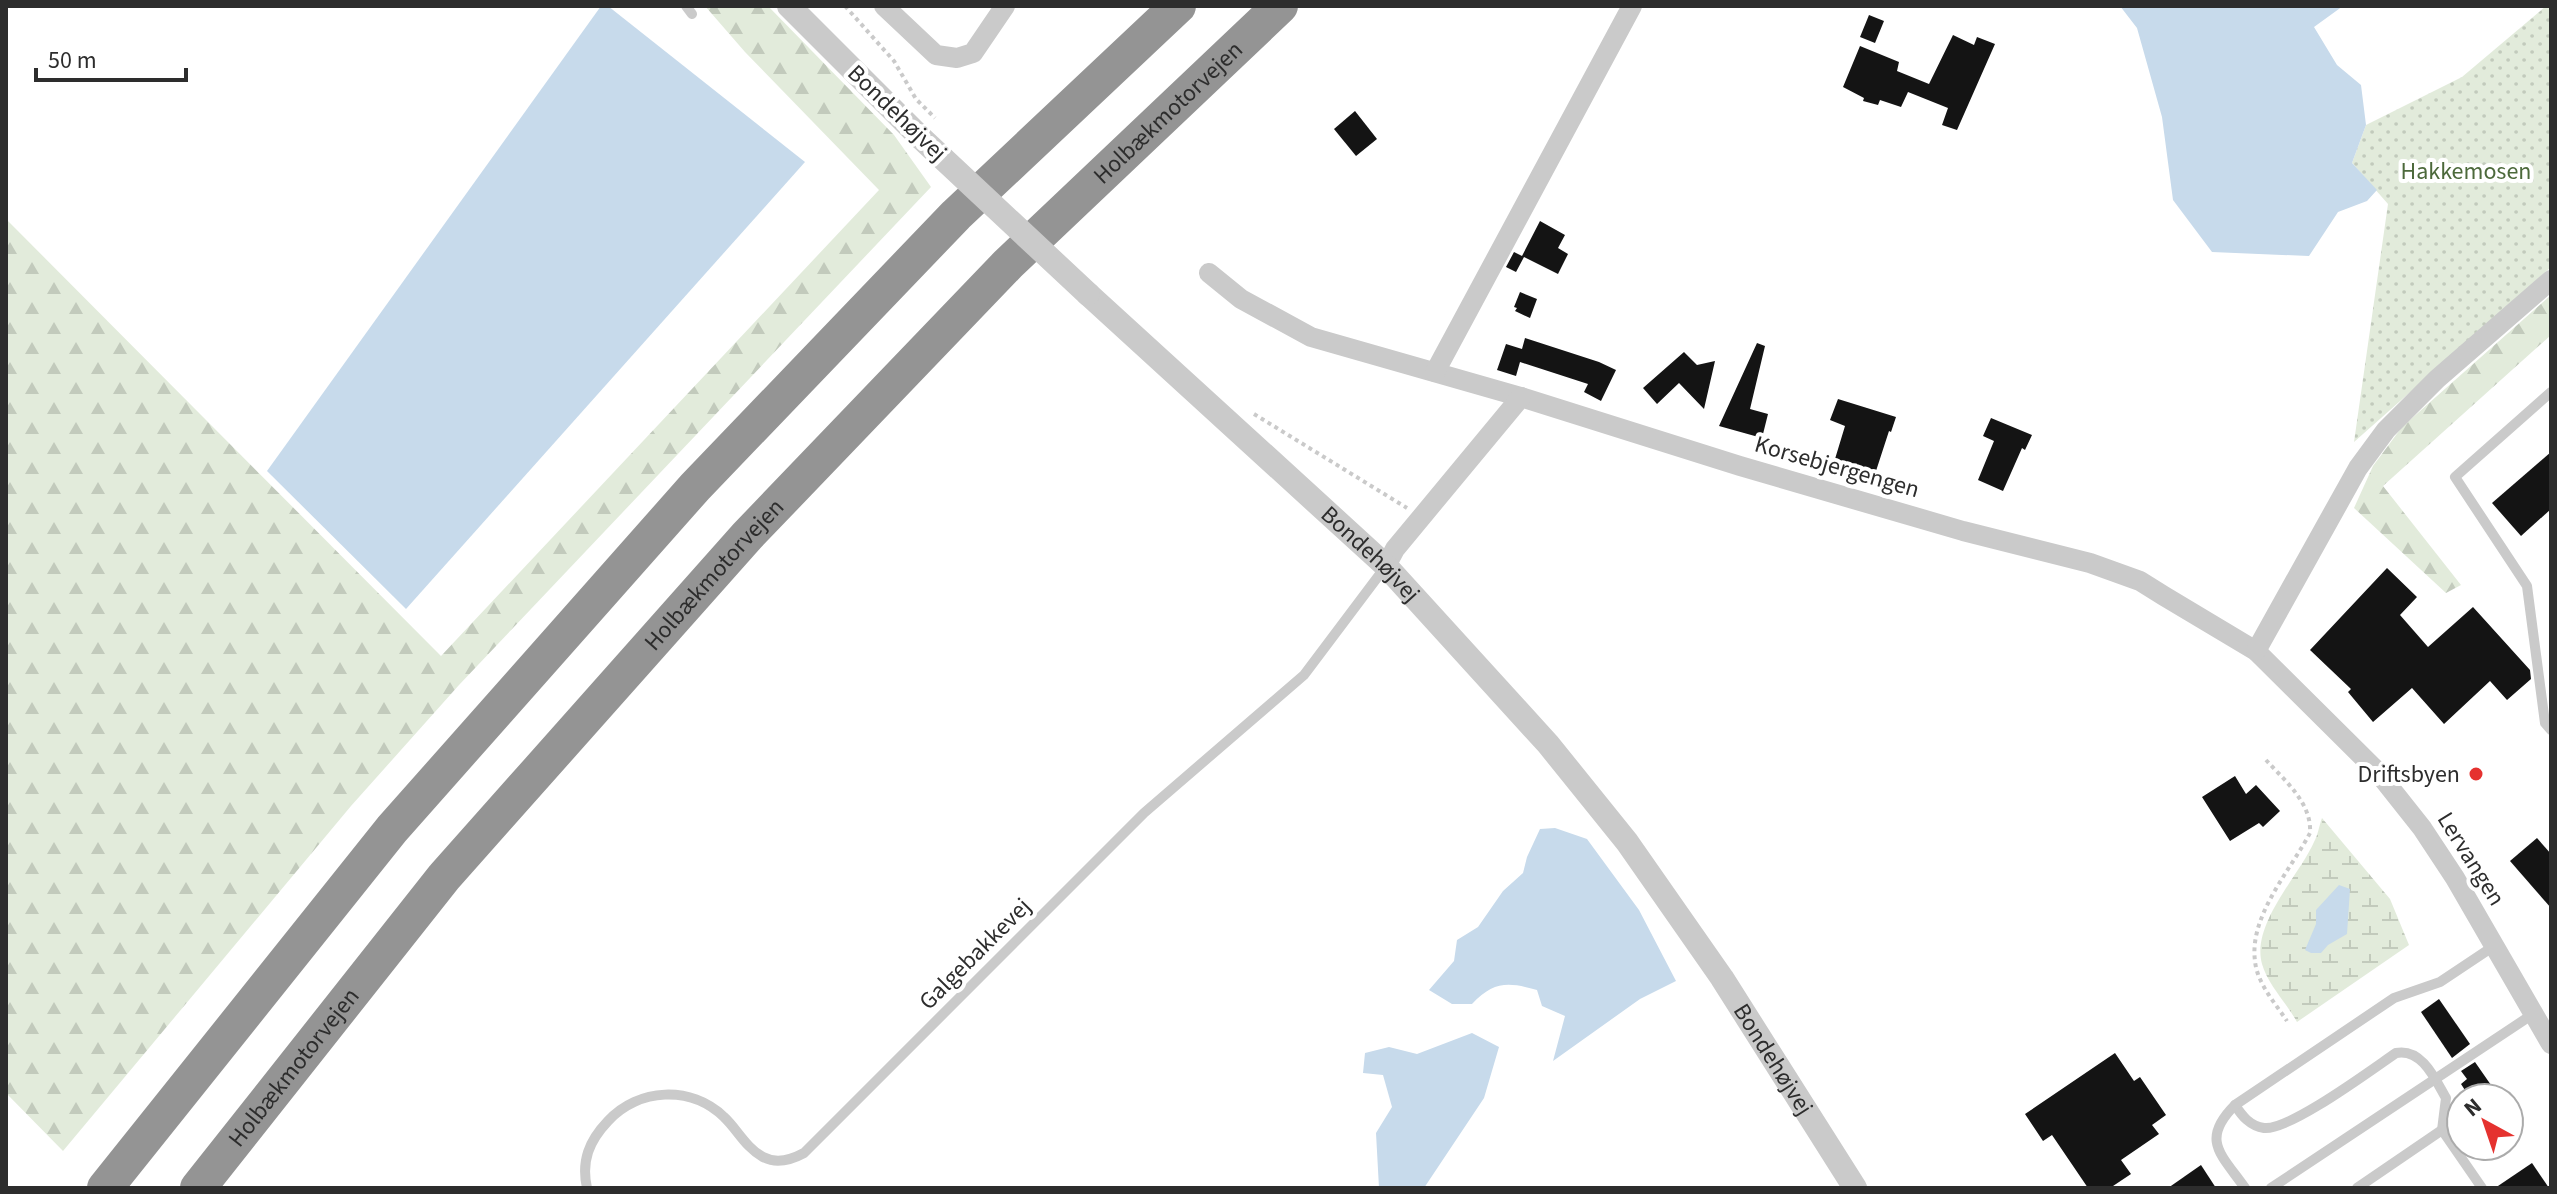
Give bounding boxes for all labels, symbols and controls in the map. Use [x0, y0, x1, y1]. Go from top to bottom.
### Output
scale bar [36, 32, 186, 82]
street label: Holbækmotorvejen [1085, 33, 1250, 192]
text: 50 m [48, 43, 97, 78]
street label: Bondehøjvej [839, 57, 955, 169]
park label: Hakkemosen [2401, 154, 2531, 189]
street label: Korsebjergengen [1751, 427, 1923, 507]
street label: Holbækmotorvejen [636, 490, 792, 658]
street label: Bondehøjvej [1313, 497, 1428, 610]
place label: Driftsbyen [2358, 757, 2460, 792]
marker: Driftsbyen [2467, 765, 2485, 783]
street label: Lervangen [2428, 805, 2514, 913]
street label: Galgebakkevej [911, 890, 1039, 1018]
street label: Holbækmotorvejen [219, 980, 368, 1154]
street label: Bondehøjvej [1725, 996, 1822, 1122]
north arrow [2445, 1082, 2525, 1162]
text: N [2457, 1090, 2489, 1124]

